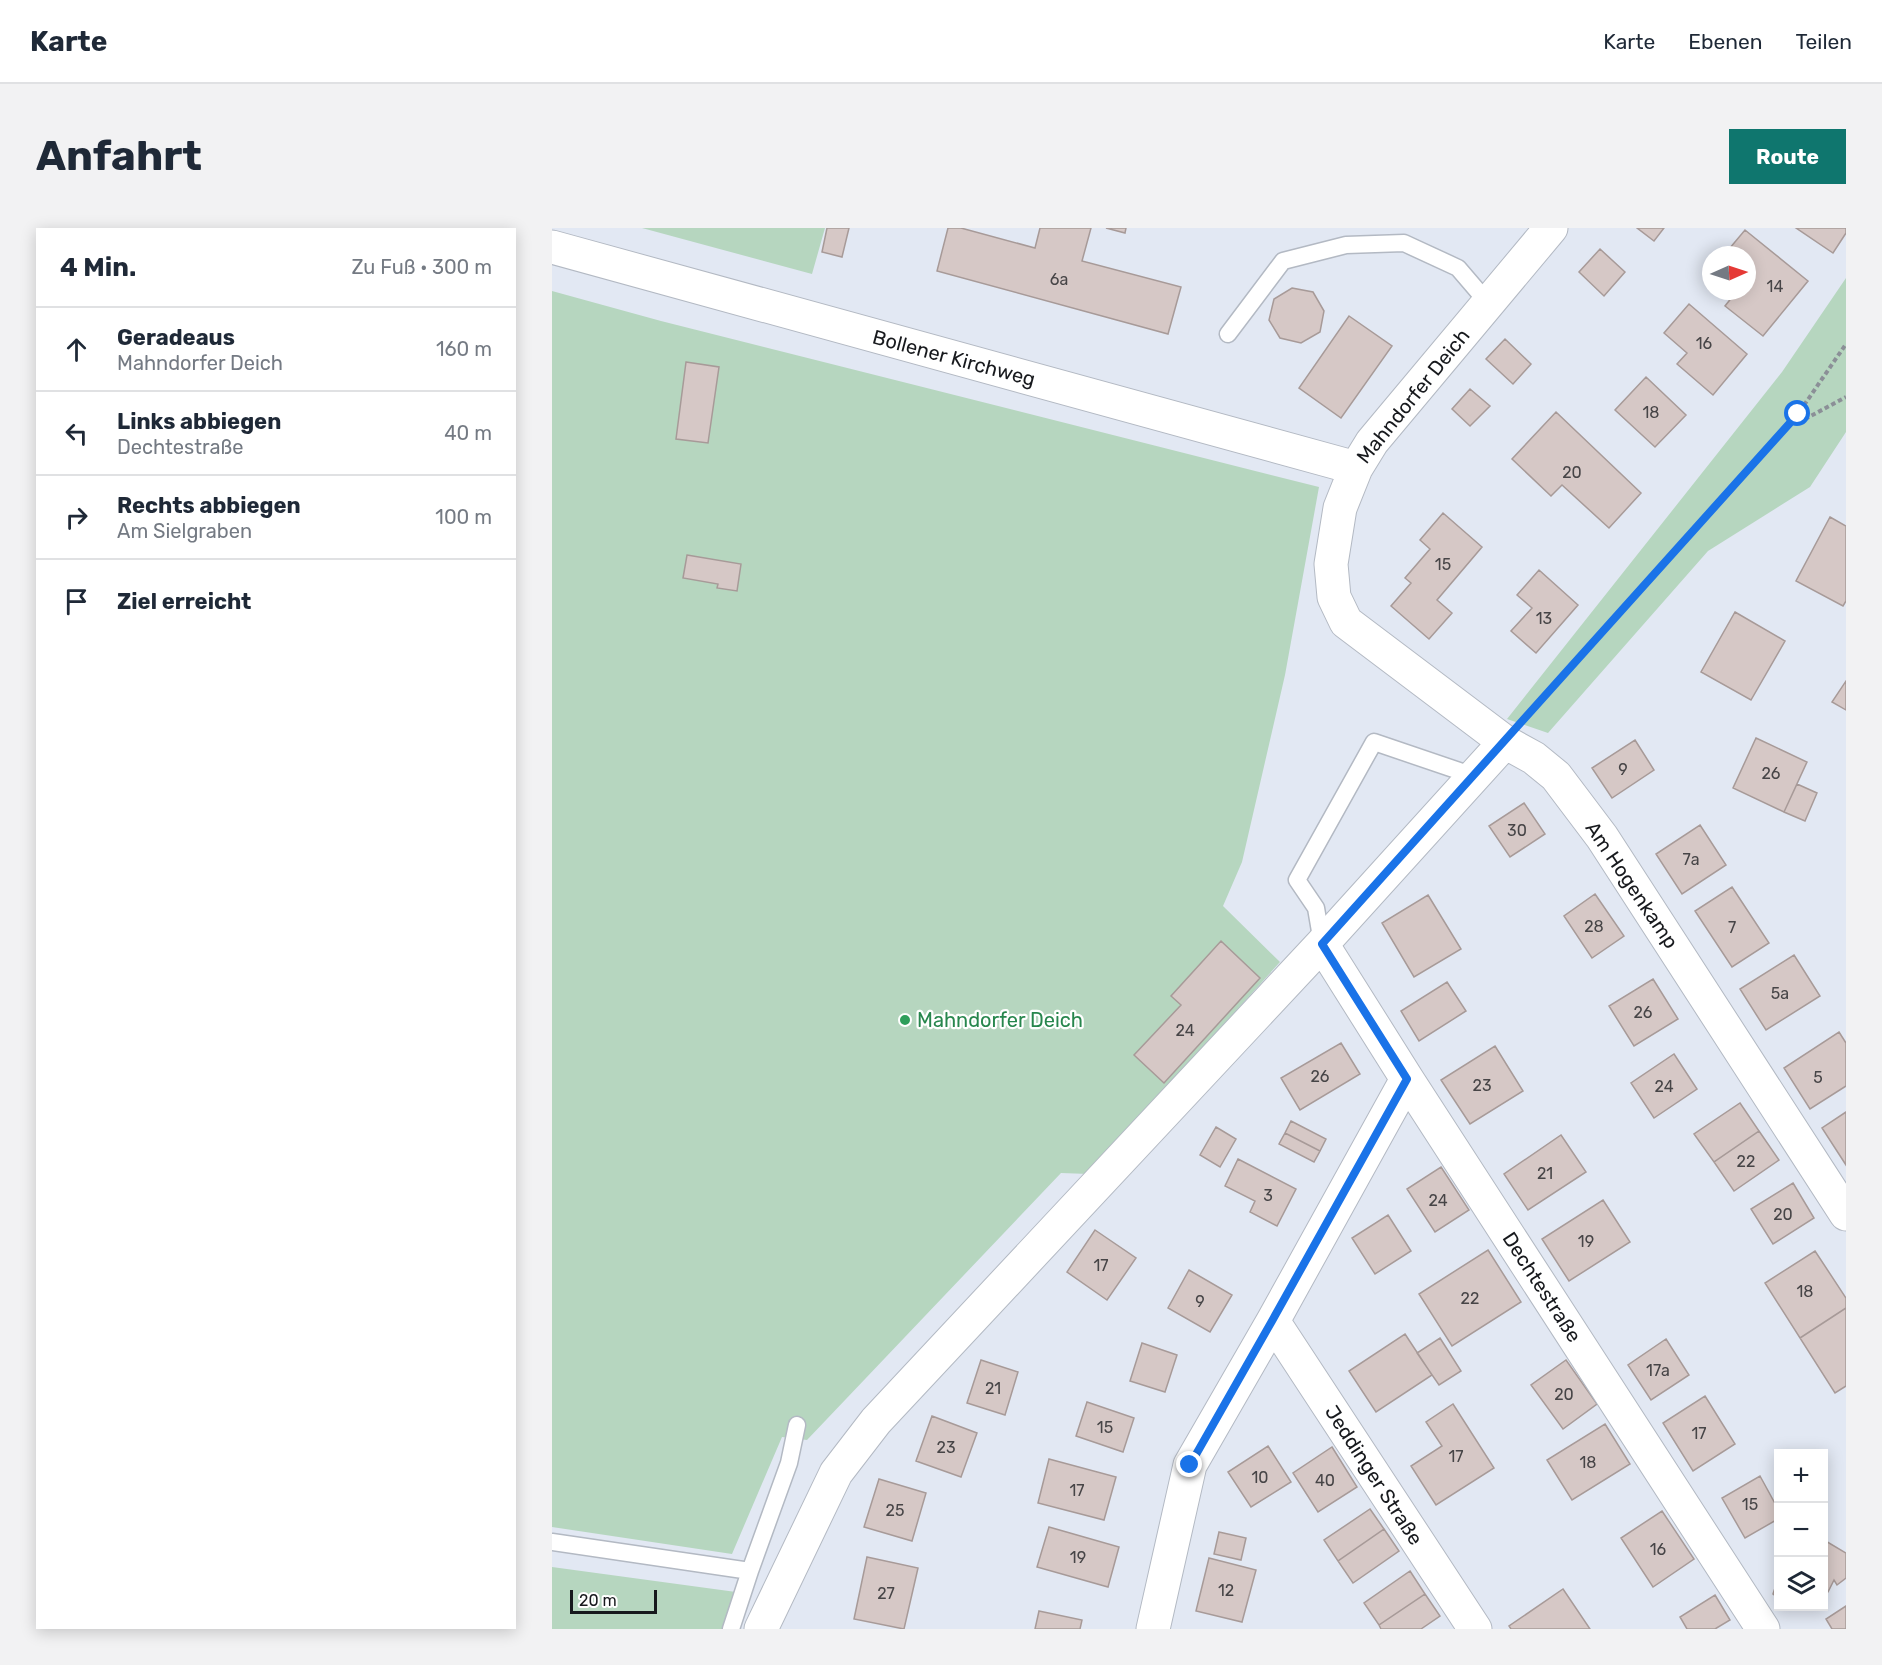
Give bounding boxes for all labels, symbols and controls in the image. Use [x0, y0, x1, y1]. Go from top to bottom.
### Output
text: Karte [30, 25, 107, 58]
text: Karte [1603, 29, 1655, 54]
text: Ebenen [1688, 29, 1762, 54]
text: Teilen [1795, 29, 1852, 54]
button: Route [1729, 129, 1846, 184]
text: Anfahrt [36, 131, 202, 181]
north arrow [1702, 246, 1756, 300]
text: 4 Min. [60, 252, 136, 283]
text: Zu Fuß · 300 m [352, 255, 492, 279]
house number: 6a [1050, 270, 1068, 289]
house number: 14 [1767, 277, 1783, 296]
text: Geradeaus [117, 324, 235, 351]
street label: Mahndorfer Deich [1351, 324, 1475, 468]
street label: Bollener Kirchweg [870, 325, 1038, 391]
icon: ahead [60, 333, 93, 366]
house number: 16 [1696, 334, 1713, 353]
text: 160 m [436, 337, 492, 361]
text: Mahndorfer Deich [117, 351, 283, 375]
route start [1784, 400, 1810, 426]
house number: 18 [1642, 403, 1660, 422]
text: Links abbiegen [117, 408, 281, 435]
icon: left [60, 417, 93, 450]
text: 40 m [444, 421, 492, 445]
text: Dechtestraße [117, 435, 244, 459]
house number: 20 [1562, 463, 1582, 482]
text: Rechts abbiegen [117, 492, 301, 519]
icon: right [60, 501, 93, 534]
text: 100 m [435, 505, 492, 529]
text: Am Sielgraben [117, 519, 252, 543]
house number: 15 [1435, 555, 1451, 574]
icon: arrive [60, 585, 93, 618]
text: Ziel erreicht [117, 588, 251, 615]
house number: 13 [1536, 609, 1552, 628]
house number: 9 [1618, 760, 1628, 779]
house number: 26 [1761, 764, 1781, 783]
street label: Am Hogenkamp [1581, 817, 1683, 953]
house number: 30 [1507, 821, 1527, 840]
house number: 7a [1682, 850, 1700, 869]
house number: 28 [1584, 917, 1604, 936]
house number: 7 [1728, 918, 1736, 937]
house number: 5a [1771, 984, 1789, 1003]
house number: 26 [1633, 1003, 1653, 1022]
place label: Mahndorfer Deich [917, 1008, 1083, 1032]
marker: Mahndorfer Deich [898, 1013, 912, 1027]
house number: 24 [1175, 1021, 1195, 1040]
house number: 26 [1310, 1067, 1330, 1086]
house number: 5 [1813, 1068, 1823, 1087]
house number: 23 [1472, 1076, 1492, 1095]
house number: 24 [1654, 1077, 1674, 1096]
house number: 22 [1737, 1152, 1755, 1171]
house number: 21 [1537, 1164, 1553, 1183]
house number: 3 [1263, 1186, 1273, 1205]
house number: 24 [1428, 1191, 1448, 1210]
house number: 20 [1773, 1205, 1793, 1224]
street label: Dechtestraße [1497, 1227, 1587, 1347]
house number: 19 [1578, 1232, 1594, 1251]
house number: 17 [1093, 1256, 1109, 1275]
house number: 18 [1796, 1282, 1814, 1301]
house number: 22 [1461, 1289, 1479, 1308]
house number: 9 [1195, 1292, 1205, 1311]
house number: 17a [1646, 1361, 1670, 1380]
house number: 21 [985, 1379, 1001, 1398]
house number: 20 [1554, 1385, 1574, 1404]
street label: Jeddinger Straße [1320, 1401, 1428, 1549]
house number: 15 [1097, 1418, 1113, 1437]
house number: 17 [1691, 1424, 1707, 1443]
house number: 23 [936, 1438, 956, 1457]
house number: 17 [1448, 1447, 1464, 1466]
map controls [1774, 1449, 1828, 1611]
button: + [1774, 1449, 1828, 1503]
route end [1176, 1451, 1202, 1477]
house number: 18 [1579, 1453, 1597, 1472]
house number: 10 [1251, 1468, 1269, 1487]
house number: 40 [1315, 1471, 1335, 1490]
house number: 17 [1069, 1481, 1085, 1500]
house number: 15 [1742, 1495, 1758, 1514]
house number: 25 [886, 1501, 904, 1520]
button: − [1774, 1503, 1828, 1557]
house number: 16 [1650, 1540, 1667, 1559]
house number: 19 [1070, 1548, 1086, 1567]
button: layers [1774, 1557, 1828, 1611]
house number: 12 [1218, 1581, 1234, 1600]
house number: 27 [877, 1584, 895, 1603]
scale bar [570, 1587, 657, 1614]
text: 20 m [579, 1591, 617, 1610]

